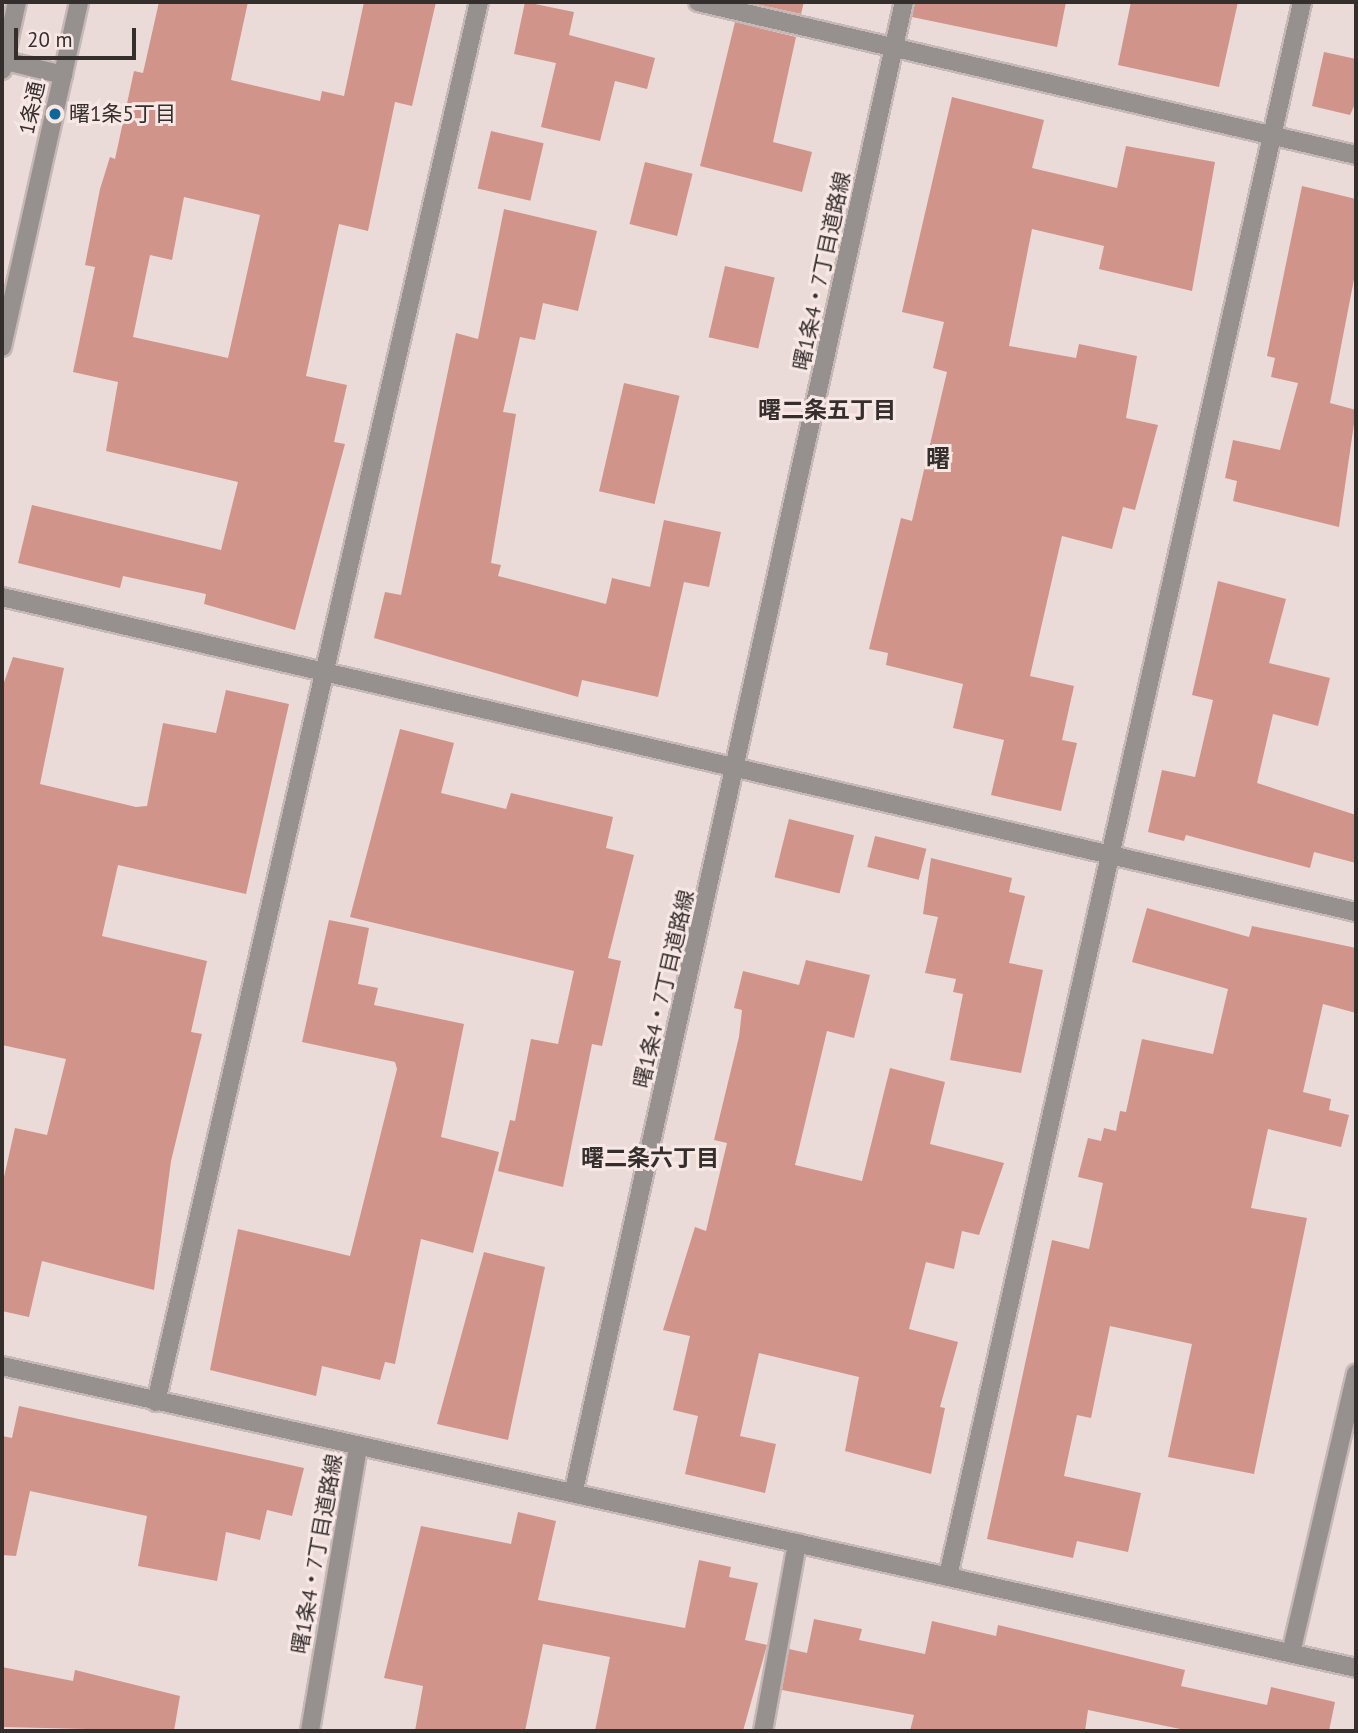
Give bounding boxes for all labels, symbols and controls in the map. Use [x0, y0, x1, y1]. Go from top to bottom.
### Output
scale bar [18, 14, 140, 58]
text: 20 m [27, 26, 73, 53]
street label: 1条通 [14, 79, 50, 137]
place label: 曙1条5丁目 [69, 101, 176, 127]
marker: 曙1条5丁目 [47, 106, 63, 122]
street label: 曙1条4・7丁目道路線 [789, 169, 855, 373]
district label: 曙二条五丁目 [758, 396, 896, 424]
district label: 曙 [926, 445, 950, 473]
street label: 曙1条4・7丁目道路線 [629, 888, 699, 1090]
district label: 曙二条六丁目 [581, 1144, 719, 1172]
street label: 曙1条4・7丁目道路線 [287, 1452, 347, 1656]

